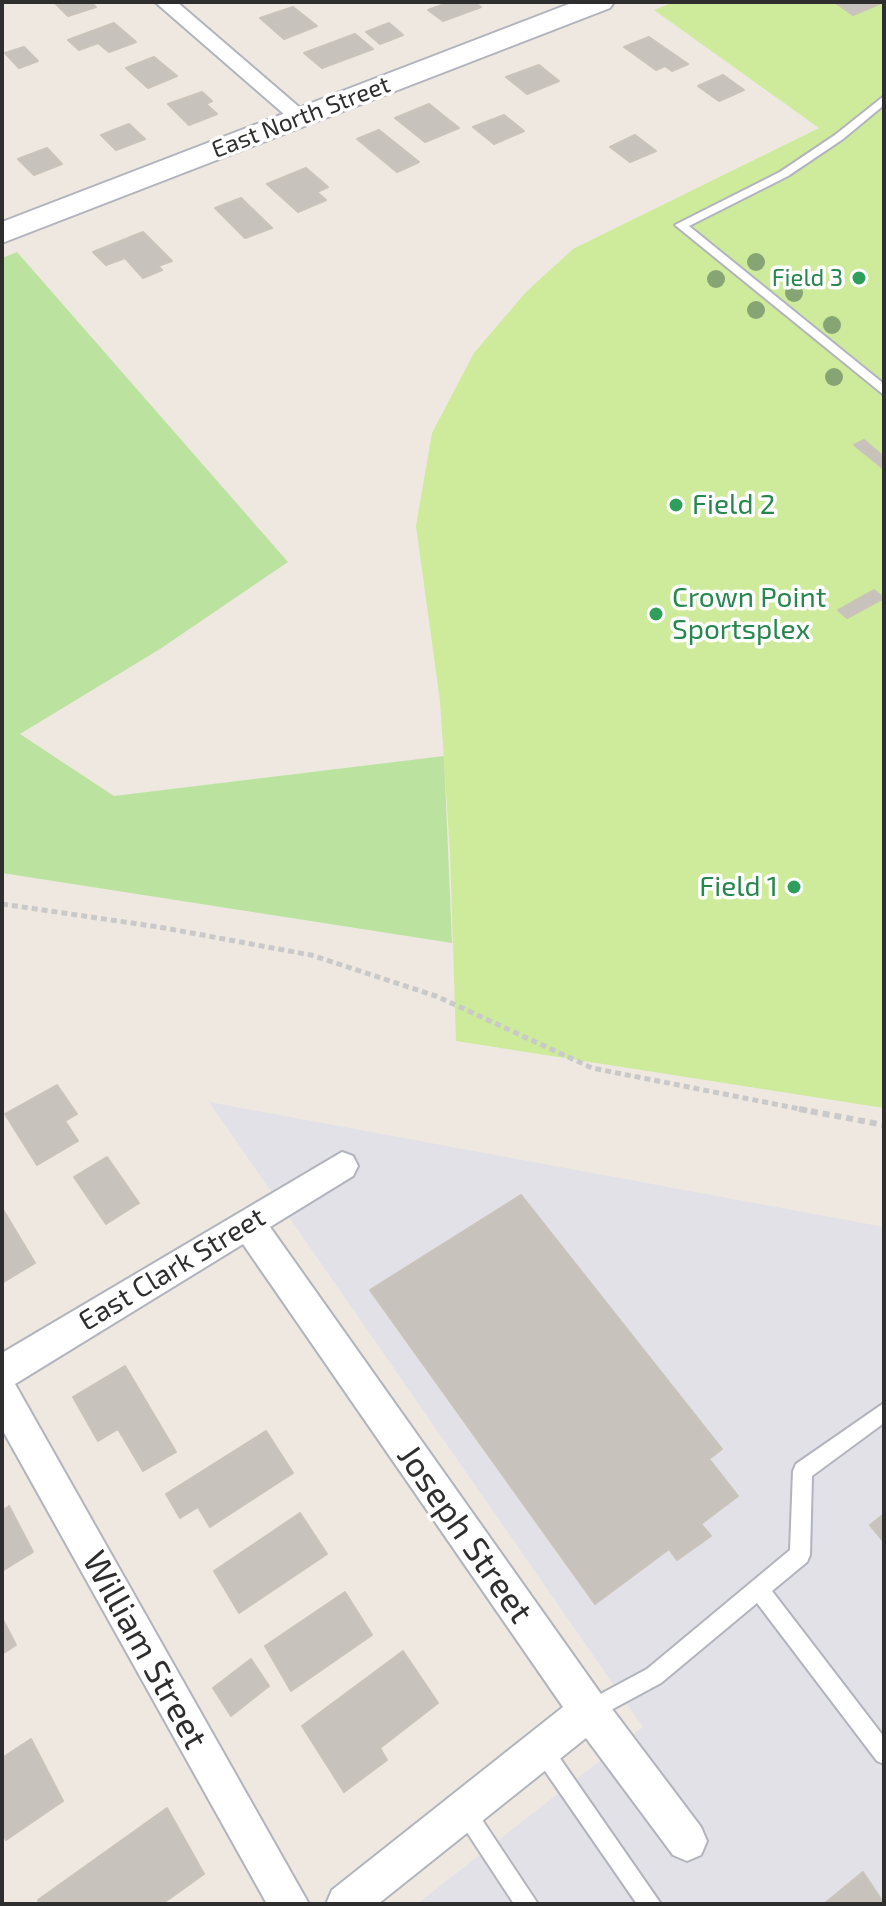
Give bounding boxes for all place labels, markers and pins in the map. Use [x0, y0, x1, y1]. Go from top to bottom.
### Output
place label: Field 3 [772, 264, 843, 292]
marker: Field 3 [850, 269, 868, 287]
place label: Field 2 [692, 488, 775, 522]
marker: Field 2 [667, 496, 685, 514]
place label: Crown Point Sportsplex [672, 581, 826, 647]
marker: Crown Point Sportsplex [647, 605, 665, 623]
place label: Field 1 [699, 870, 778, 904]
marker: Field 1 [785, 878, 803, 896]

